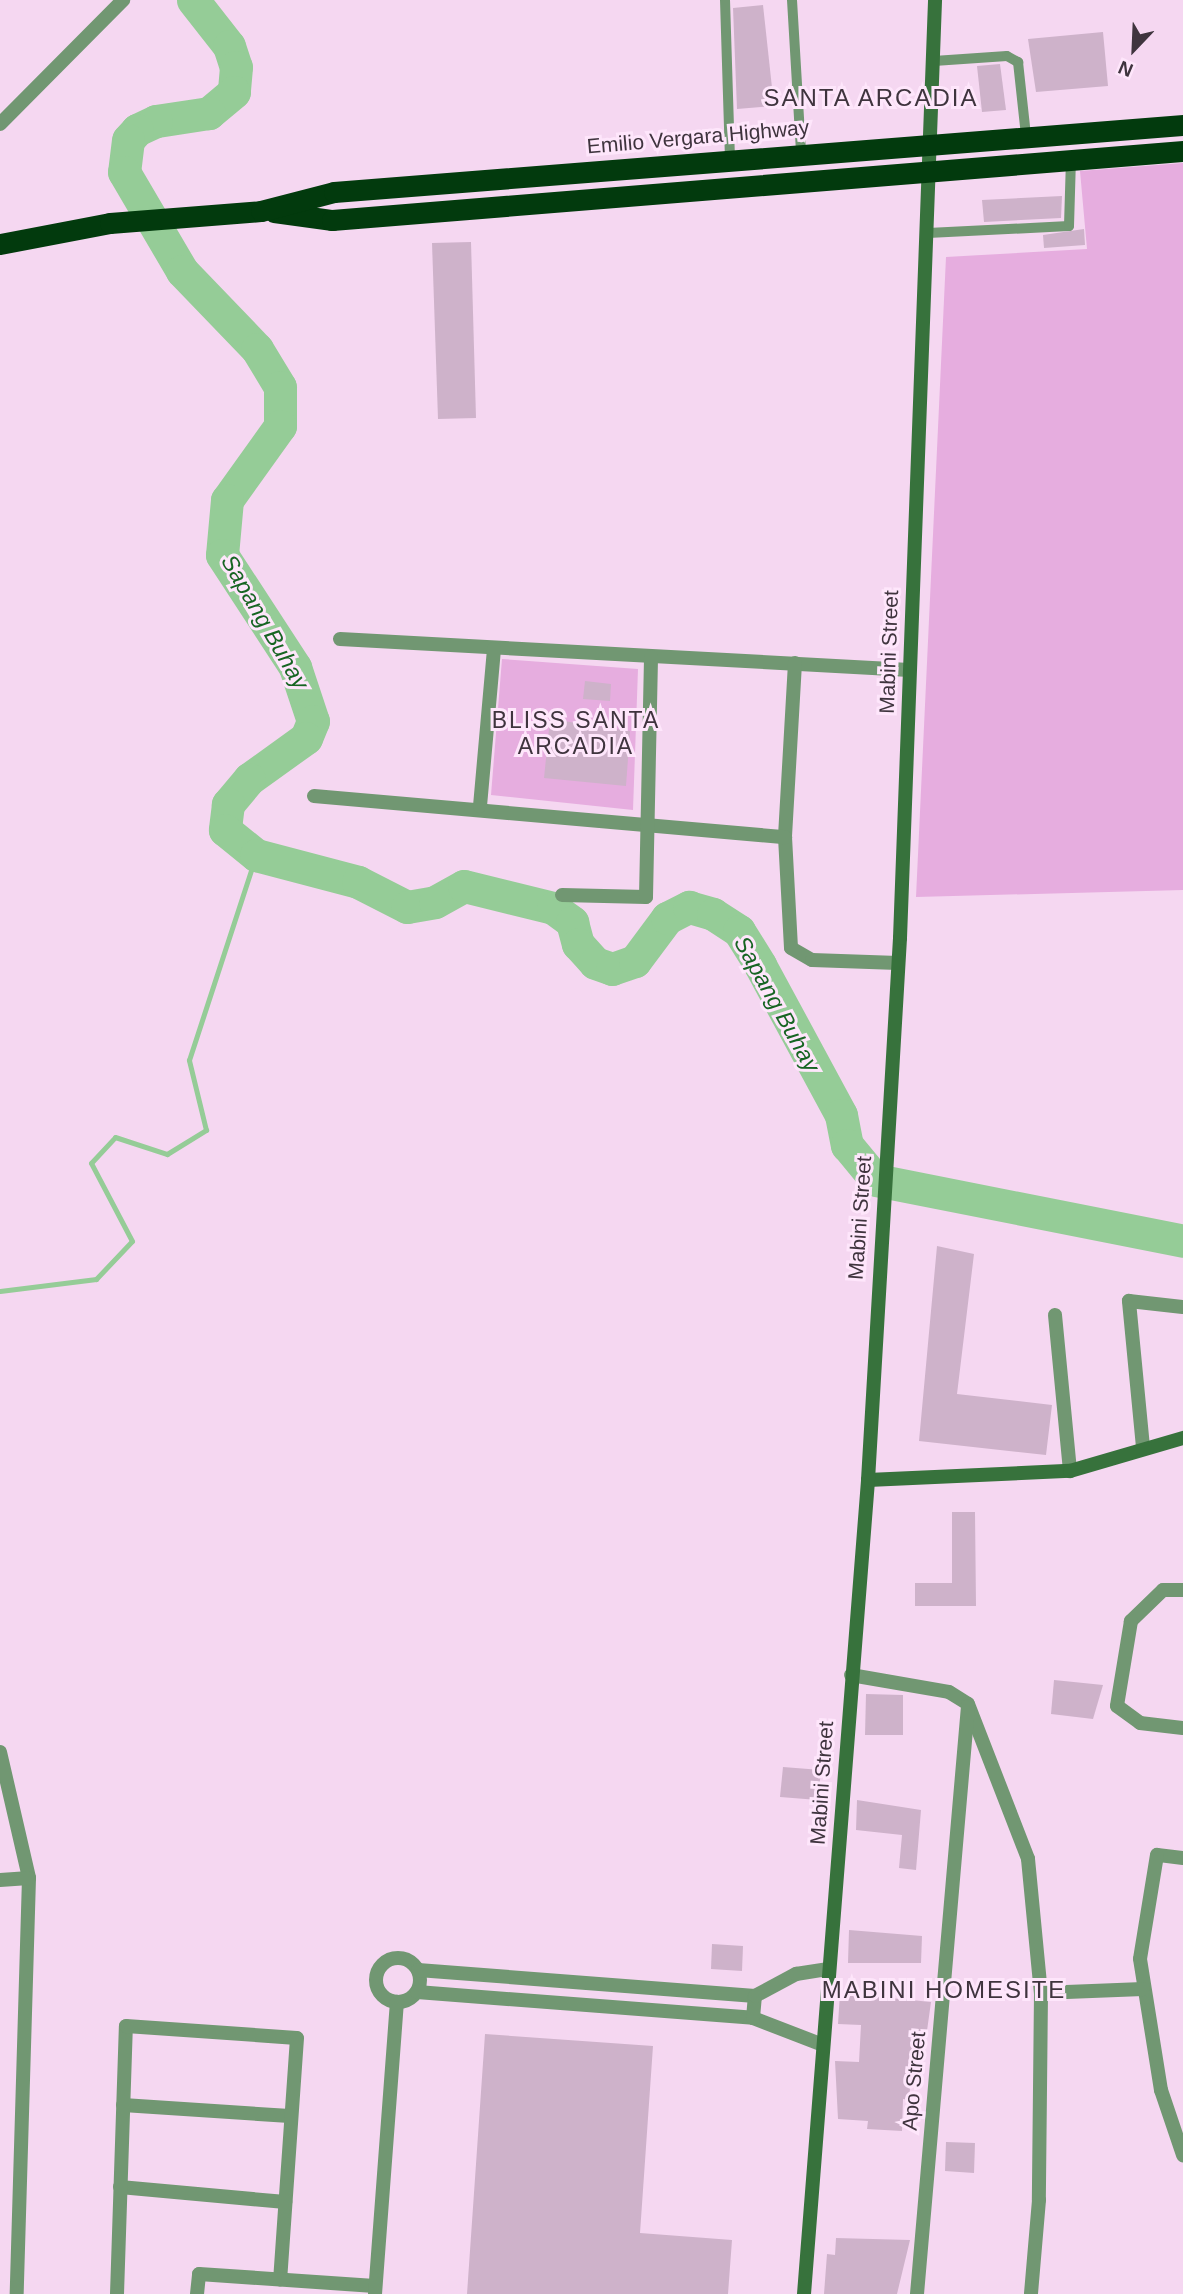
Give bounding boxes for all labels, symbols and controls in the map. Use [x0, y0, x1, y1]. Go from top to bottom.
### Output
north arrow [1099, 14, 1169, 84]
text: N [1115, 56, 1136, 81]
district label: SANTA ARCADIA [764, 84, 978, 112]
street label: Emilio Vergara Highway [586, 115, 810, 159]
water label: Sapang Buhay [215, 550, 315, 694]
street label: Mabini Street [874, 590, 904, 714]
district label: BLISS SANTA ARCADIA [493, 706, 659, 760]
water label: Sapang Buhay [728, 931, 826, 1077]
street label: Mabini Street [843, 1155, 877, 1281]
street label: Mabini Street [805, 1720, 839, 1846]
district label: MABINI HOMESITE [824, 1976, 1064, 2004]
street label: Apo Street [897, 2030, 931, 2132]

